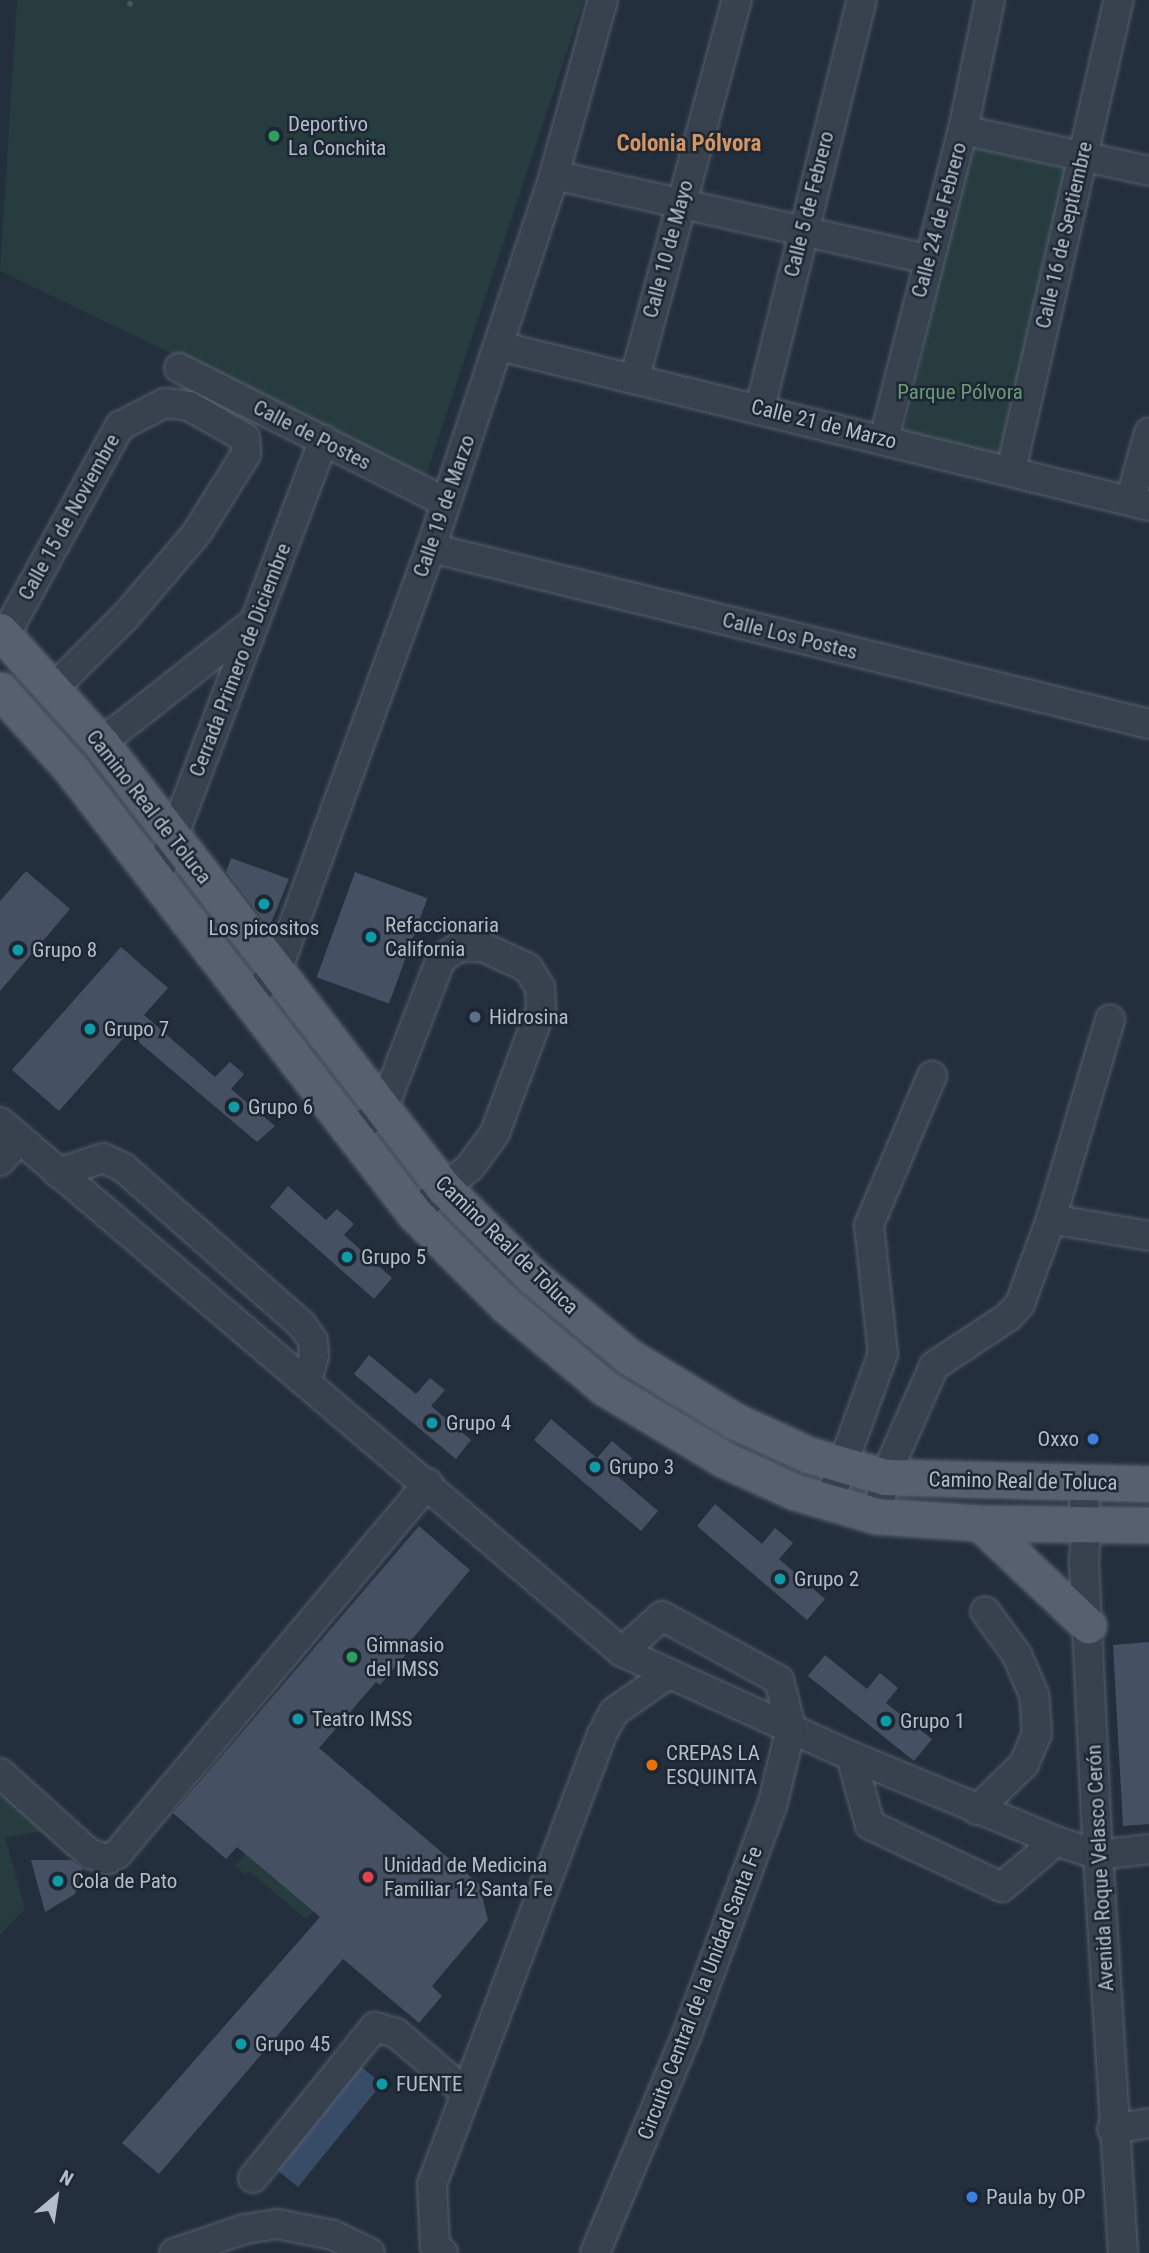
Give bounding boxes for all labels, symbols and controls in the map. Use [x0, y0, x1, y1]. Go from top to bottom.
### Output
place label: Deportivo La Conchita [288, 111, 386, 161]
marker: Deportivo La Conchita [266, 128, 282, 144]
street label: Calle 5 de Febrero [779, 128, 839, 280]
district label: Colonia Pólvora [617, 130, 761, 158]
street label: Calle 16 de Septiembre [1030, 139, 1098, 331]
street label: Calle 24 de Febrero [906, 140, 972, 300]
street label: Calle 10 de Mayo [637, 177, 699, 321]
park label: Parque Pólvora [897, 379, 1023, 405]
street label: Calle 21 de Marzo [749, 394, 899, 454]
street label: Calle de Postes [249, 395, 375, 475]
street label: Calle 15 de Noviembre [13, 429, 125, 605]
street label: Calle 19 de Marzo [408, 432, 480, 580]
street label: Cerrada Primero de Diciembre [184, 540, 296, 780]
street label: Calle Los Postes [720, 607, 860, 665]
street label: Camino Real de Toluca [81, 725, 217, 889]
marker: Los picositos [256, 896, 272, 912]
place label: Refaccionaria California [385, 912, 499, 962]
place label: Los picositos [209, 915, 319, 941]
marker: Refaccionaria California [363, 929, 379, 945]
place label: Grupo 8 [32, 937, 97, 963]
marker: Grupo 8 [10, 942, 26, 958]
place label: Hidrosina [489, 1004, 569, 1030]
marker: Hidrosina [467, 1009, 483, 1025]
place label: Grupo 7 [104, 1016, 169, 1042]
marker: Grupo 7 [82, 1021, 98, 1037]
place label: Grupo 6 [248, 1094, 313, 1120]
marker: Grupo 6 [226, 1099, 242, 1115]
street label: Camino Real de Toluca [430, 1170, 584, 1320]
place label: Grupo 5 [361, 1244, 426, 1270]
marker: Grupo 5 [339, 1249, 355, 1265]
place label: Grupo 4 [446, 1410, 511, 1436]
marker: Grupo 4 [424, 1415, 440, 1431]
place label: Oxxo [1038, 1426, 1079, 1452]
marker: Oxxo [1085, 1431, 1101, 1447]
place label: Grupo 3 [609, 1454, 674, 1480]
marker: Grupo 3 [587, 1459, 603, 1475]
street label: Camino Real de Toluca [928, 1467, 1118, 1495]
place label: Grupo 2 [794, 1566, 859, 1592]
marker: Grupo 2 [772, 1571, 788, 1587]
place label: Gimnasio del IMSS [366, 1632, 444, 1682]
marker: Gimnasio del IMSS [344, 1649, 360, 1665]
place label: Teatro IMSS [312, 1706, 412, 1732]
place label: Grupo 1 [900, 1708, 965, 1734]
marker: Teatro IMSS [290, 1711, 306, 1727]
marker: Grupo 1 [878, 1713, 894, 1729]
place label: CREPAS LA ESQUINITA [666, 1740, 760, 1790]
street label: Avenida Roque Velasco Cerón [1081, 1744, 1119, 1992]
marker: CREPAS LA ESQUINITA [644, 1757, 660, 1773]
street label: Circuito Central de la Unidad Santa Fe [632, 1843, 768, 2143]
place label: Unidad de Medicina Familiar 12 Santa Fe [384, 1852, 553, 1902]
marker: Unidad de Medicina Familiar 12 Santa Fe [358, 1867, 378, 1887]
place label: Cola de Pato [72, 1868, 177, 1894]
marker: Cola de Pato [50, 1873, 66, 1889]
place label: Grupo 45 [255, 2031, 330, 2057]
marker: Grupo 45 [233, 2036, 249, 2052]
place label: FUENTE [396, 2071, 462, 2097]
marker: FUENTE [374, 2076, 390, 2092]
north arrow [21, 2162, 91, 2232]
text: N [56, 2165, 77, 2191]
place label: Paula by OP [986, 2184, 1086, 2210]
marker: Paula by OP [964, 2189, 980, 2205]

